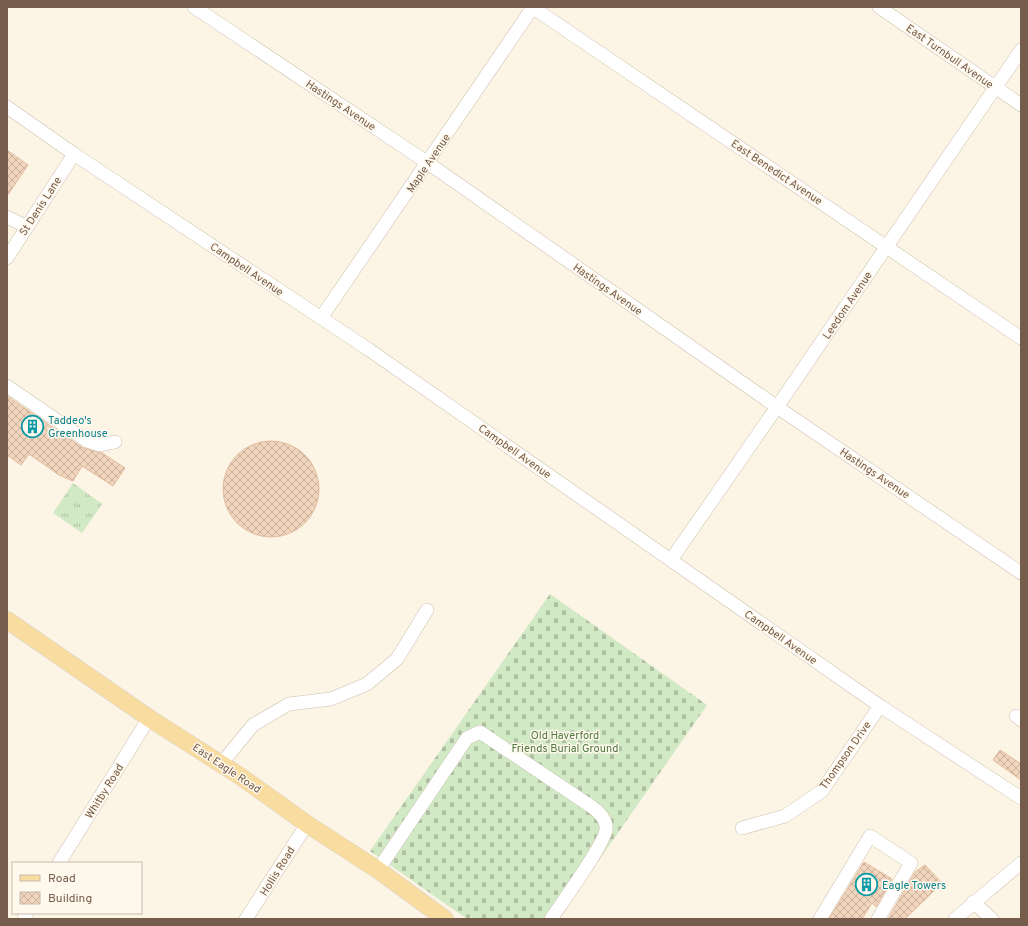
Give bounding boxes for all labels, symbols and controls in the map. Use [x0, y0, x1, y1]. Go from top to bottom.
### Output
street label: East Turnbull Avenue [903, 21, 996, 92]
street label: Hastings Avenue [303, 77, 378, 134]
street label: Maple Avenue [404, 131, 454, 196]
street label: East Benedict Avenue [728, 137, 825, 209]
street label: St Denis Lane [17, 174, 65, 239]
street label: Campbell Avenue [207, 240, 286, 300]
street label: Hastings Avenue [570, 261, 645, 319]
street label: Leedom Avenue [820, 269, 876, 342]
building icon: Taddeo's Greenhouse [20, 413, 46, 439]
place label: Taddeo's Greenhouse [48, 414, 108, 441]
street label: Campbell Avenue [475, 422, 554, 482]
street label: Hastings Avenue [837, 445, 912, 502]
street label: Campbell Avenue [741, 608, 820, 668]
street label: Thompson Drive [817, 719, 875, 793]
park label: Old Haverford Friends Burial Ground [512, 729, 618, 756]
street label: East Eagle Road [190, 741, 263, 797]
street label: Whitby Road [82, 761, 127, 822]
street label: Hollis Road [257, 844, 299, 899]
legend [12, 862, 142, 914]
text: Road [48, 871, 76, 887]
building icon: Eagle Towers [854, 872, 880, 898]
place label: Eagle Towers [882, 879, 946, 893]
text: Building [48, 891, 92, 907]

